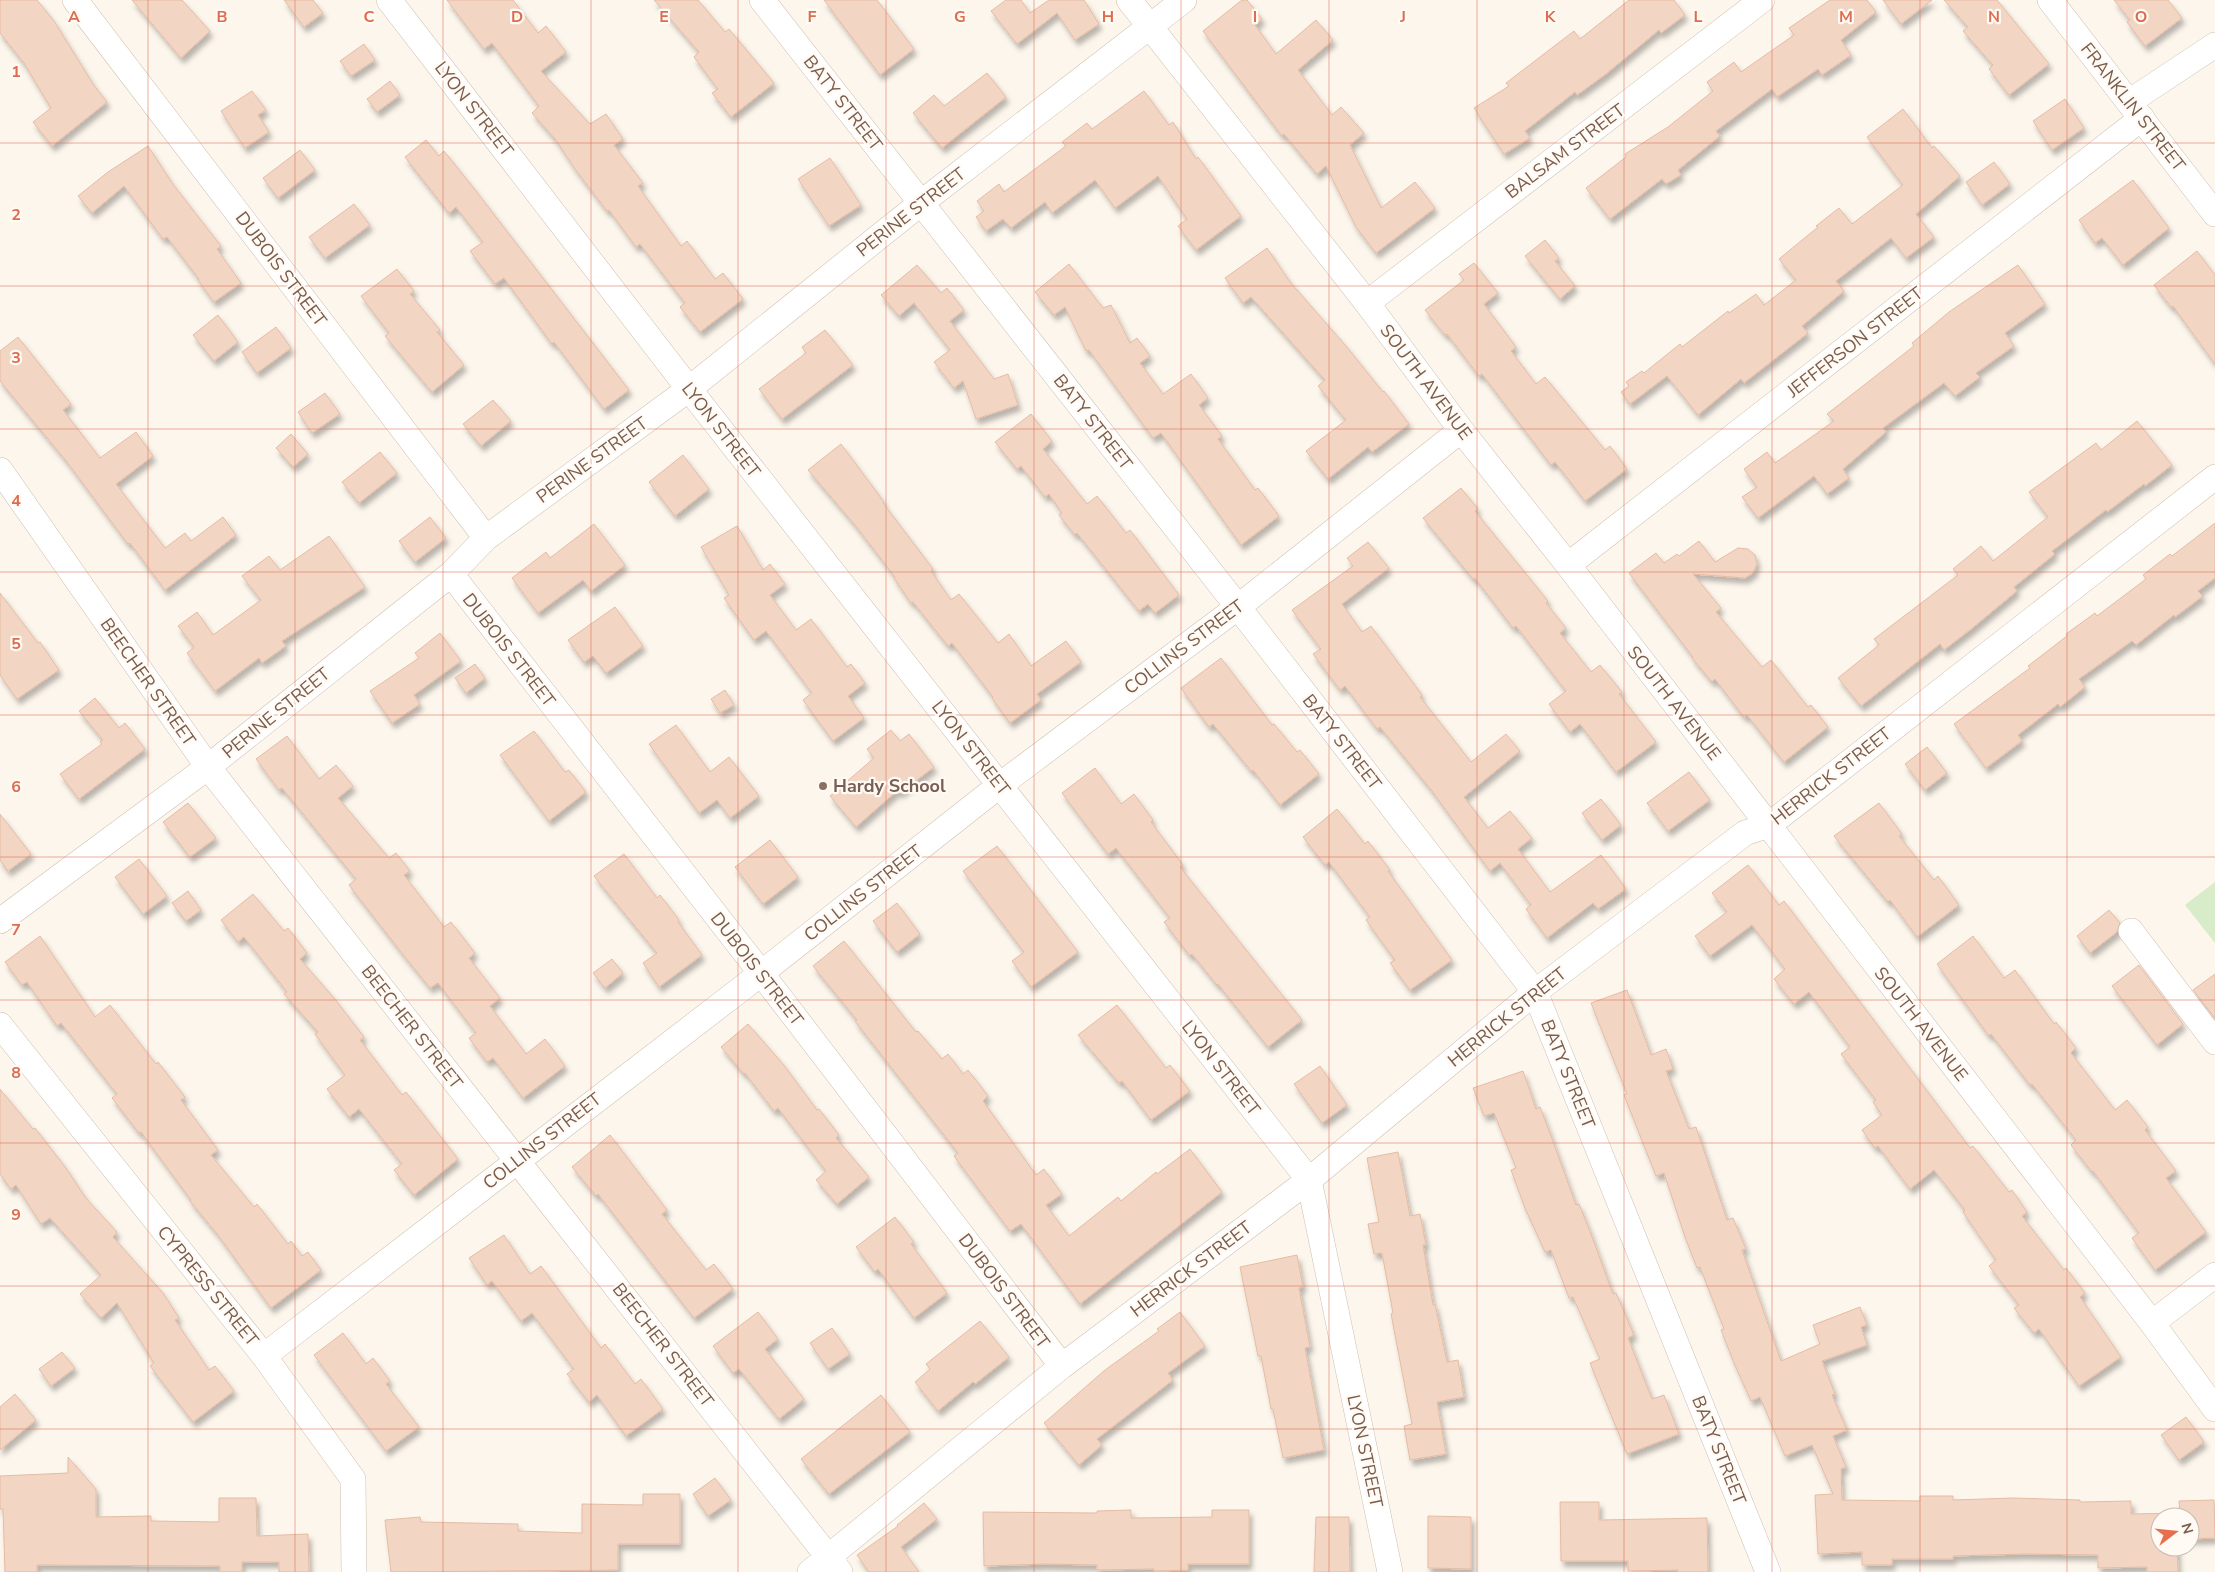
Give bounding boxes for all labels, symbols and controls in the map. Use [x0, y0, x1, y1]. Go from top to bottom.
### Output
text: A [68, 6, 80, 28]
text: B [216, 6, 228, 28]
text: C [364, 6, 375, 28]
text: D [511, 6, 523, 28]
text: E [659, 6, 669, 28]
text: F [808, 6, 817, 28]
text: G [954, 6, 966, 28]
text: H [1102, 6, 1114, 28]
text: I [1253, 6, 1257, 28]
text: J [1399, 6, 1406, 28]
text: K [1545, 6, 1557, 28]
text: L [1694, 6, 1703, 28]
text: M [1839, 6, 1853, 28]
text: N [1988, 6, 2000, 28]
text: O [2135, 6, 2147, 28]
street label: FRANKLIN STREET [2075, 38, 2191, 176]
street label: BATY STREET [798, 50, 888, 156]
street label: LYON STREET [429, 56, 519, 162]
text: 1 [11, 61, 21, 83]
street label: BALSAM STREET [1500, 98, 1630, 204]
street label: PERINE STREET [852, 162, 971, 262]
text: 2 [11, 204, 21, 226]
street label: DUBOIS STREET [230, 207, 332, 331]
street label: JEFFERSON STREET [1781, 281, 1928, 403]
street label: SOUTH AVENUE [1375, 319, 1477, 445]
text: 3 [11, 347, 21, 369]
street label: BATY STREET [1048, 369, 1138, 475]
street label: LYON STREET [676, 377, 766, 483]
street label: PERINE STREET [531, 411, 653, 509]
text: 4 [11, 490, 21, 512]
street label: DUBOIS STREET [457, 588, 561, 712]
street label: COLLINS STREET [1119, 594, 1249, 700]
street label: BEECHER STREET [95, 613, 201, 751]
text: 5 [11, 633, 21, 655]
street label: SOUTH AVENUE [1622, 641, 1726, 765]
street label: PERINE STREET [217, 662, 335, 764]
street label: BATY STREET [1297, 689, 1387, 795]
street label: LYON STREET [926, 695, 1016, 801]
street label: HERRICK STREET [1766, 721, 1896, 830]
place label: Hardy School [833, 774, 946, 798]
text: 6 [11, 776, 21, 798]
marker: Hardy School [817, 780, 829, 792]
street label: COLLINS STREET [799, 839, 927, 947]
street label: DUBOIS STREET [705, 907, 809, 1031]
text: 7 [11, 919, 21, 941]
street label: BEECHER STREET [356, 960, 468, 1094]
street label: HERRICK STREET [1443, 962, 1571, 1072]
street label: SOUTH AVENUE [1869, 962, 1973, 1086]
street label: LYON STREET [1176, 1015, 1266, 1121]
street label: BATY STREET [1535, 1016, 1601, 1132]
text: 8 [11, 1062, 21, 1084]
street label: COLLINS STREET [478, 1087, 606, 1195]
text: 9 [11, 1204, 21, 1226]
street label: HERRICK STREET [1125, 1215, 1257, 1323]
street label: CYPRESS STREET [152, 1221, 264, 1351]
street label: DUBOIS STREET [953, 1229, 1055, 1353]
street label: BEECHER STREET [607, 1278, 719, 1412]
street label: LYON STREET [1341, 1392, 1389, 1510]
street label: BATY STREET [1686, 1392, 1752, 1508]
north arrow [2150, 1507, 2200, 1557]
text: N [2176, 1521, 2198, 1536]

